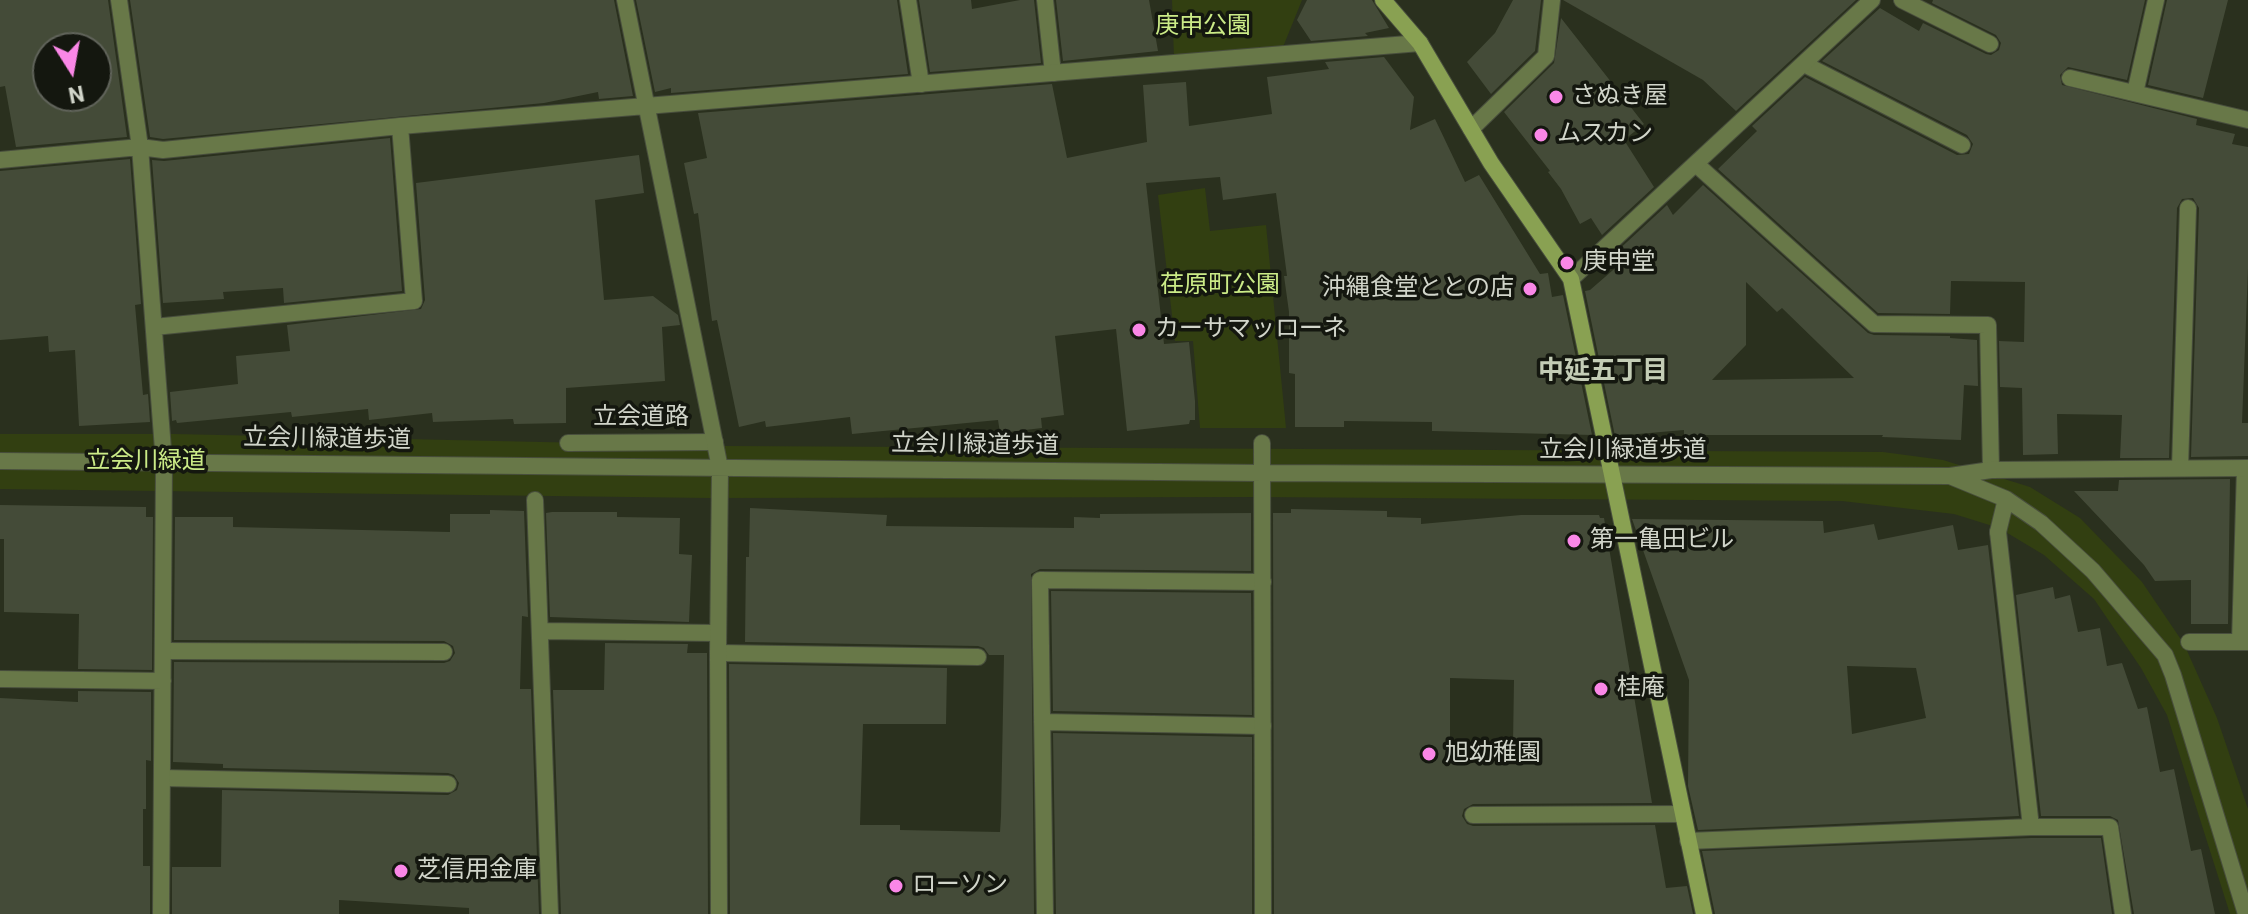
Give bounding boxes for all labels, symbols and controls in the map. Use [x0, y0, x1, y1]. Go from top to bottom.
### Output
park label: 庚申公園 [1155, 13, 1251, 41]
north arrow [32, 32, 112, 112]
text: N [66, 80, 86, 108]
place label: さぬき屋 [1572, 83, 1668, 111]
marker: さぬき屋 [1547, 88, 1565, 106]
place label: ムスカン [1557, 121, 1653, 149]
marker: ムスカン [1532, 126, 1550, 144]
place label: 庚申堂 [1583, 249, 1655, 277]
marker: 庚申堂 [1558, 254, 1576, 272]
park label: 荏原町公園 [1160, 272, 1280, 300]
place label: 沖縄食堂ととの店 [1322, 275, 1514, 303]
marker: 沖縄食堂ととの店 [1521, 280, 1539, 298]
place label: カーサマッローネ [1155, 316, 1347, 344]
marker: カーサマッローネ [1130, 321, 1148, 339]
district label: 中延五丁目 [1538, 356, 1668, 388]
street label: 立会道路 [593, 404, 689, 432]
street label: 立会川緑道歩道 [243, 424, 411, 456]
street label: 立会川緑道歩道 [891, 430, 1059, 462]
street label: 立会川緑道歩道 [1539, 437, 1707, 465]
park label: 立会川緑道 [86, 448, 206, 476]
place label: 第一亀田ビル [1590, 527, 1734, 555]
marker: 第一亀田ビル [1565, 532, 1583, 550]
place label: 桂庵 [1617, 675, 1665, 703]
marker: 桂庵 [1592, 680, 1610, 698]
place label: 旭幼稚園 [1445, 740, 1541, 768]
marker: 旭幼稚園 [1420, 745, 1438, 763]
place label: 芝信用金庫 [417, 857, 537, 885]
marker: 芝信用金庫 [392, 862, 410, 880]
place label: ローソン [912, 872, 1008, 900]
marker: ローソン [887, 877, 905, 895]

